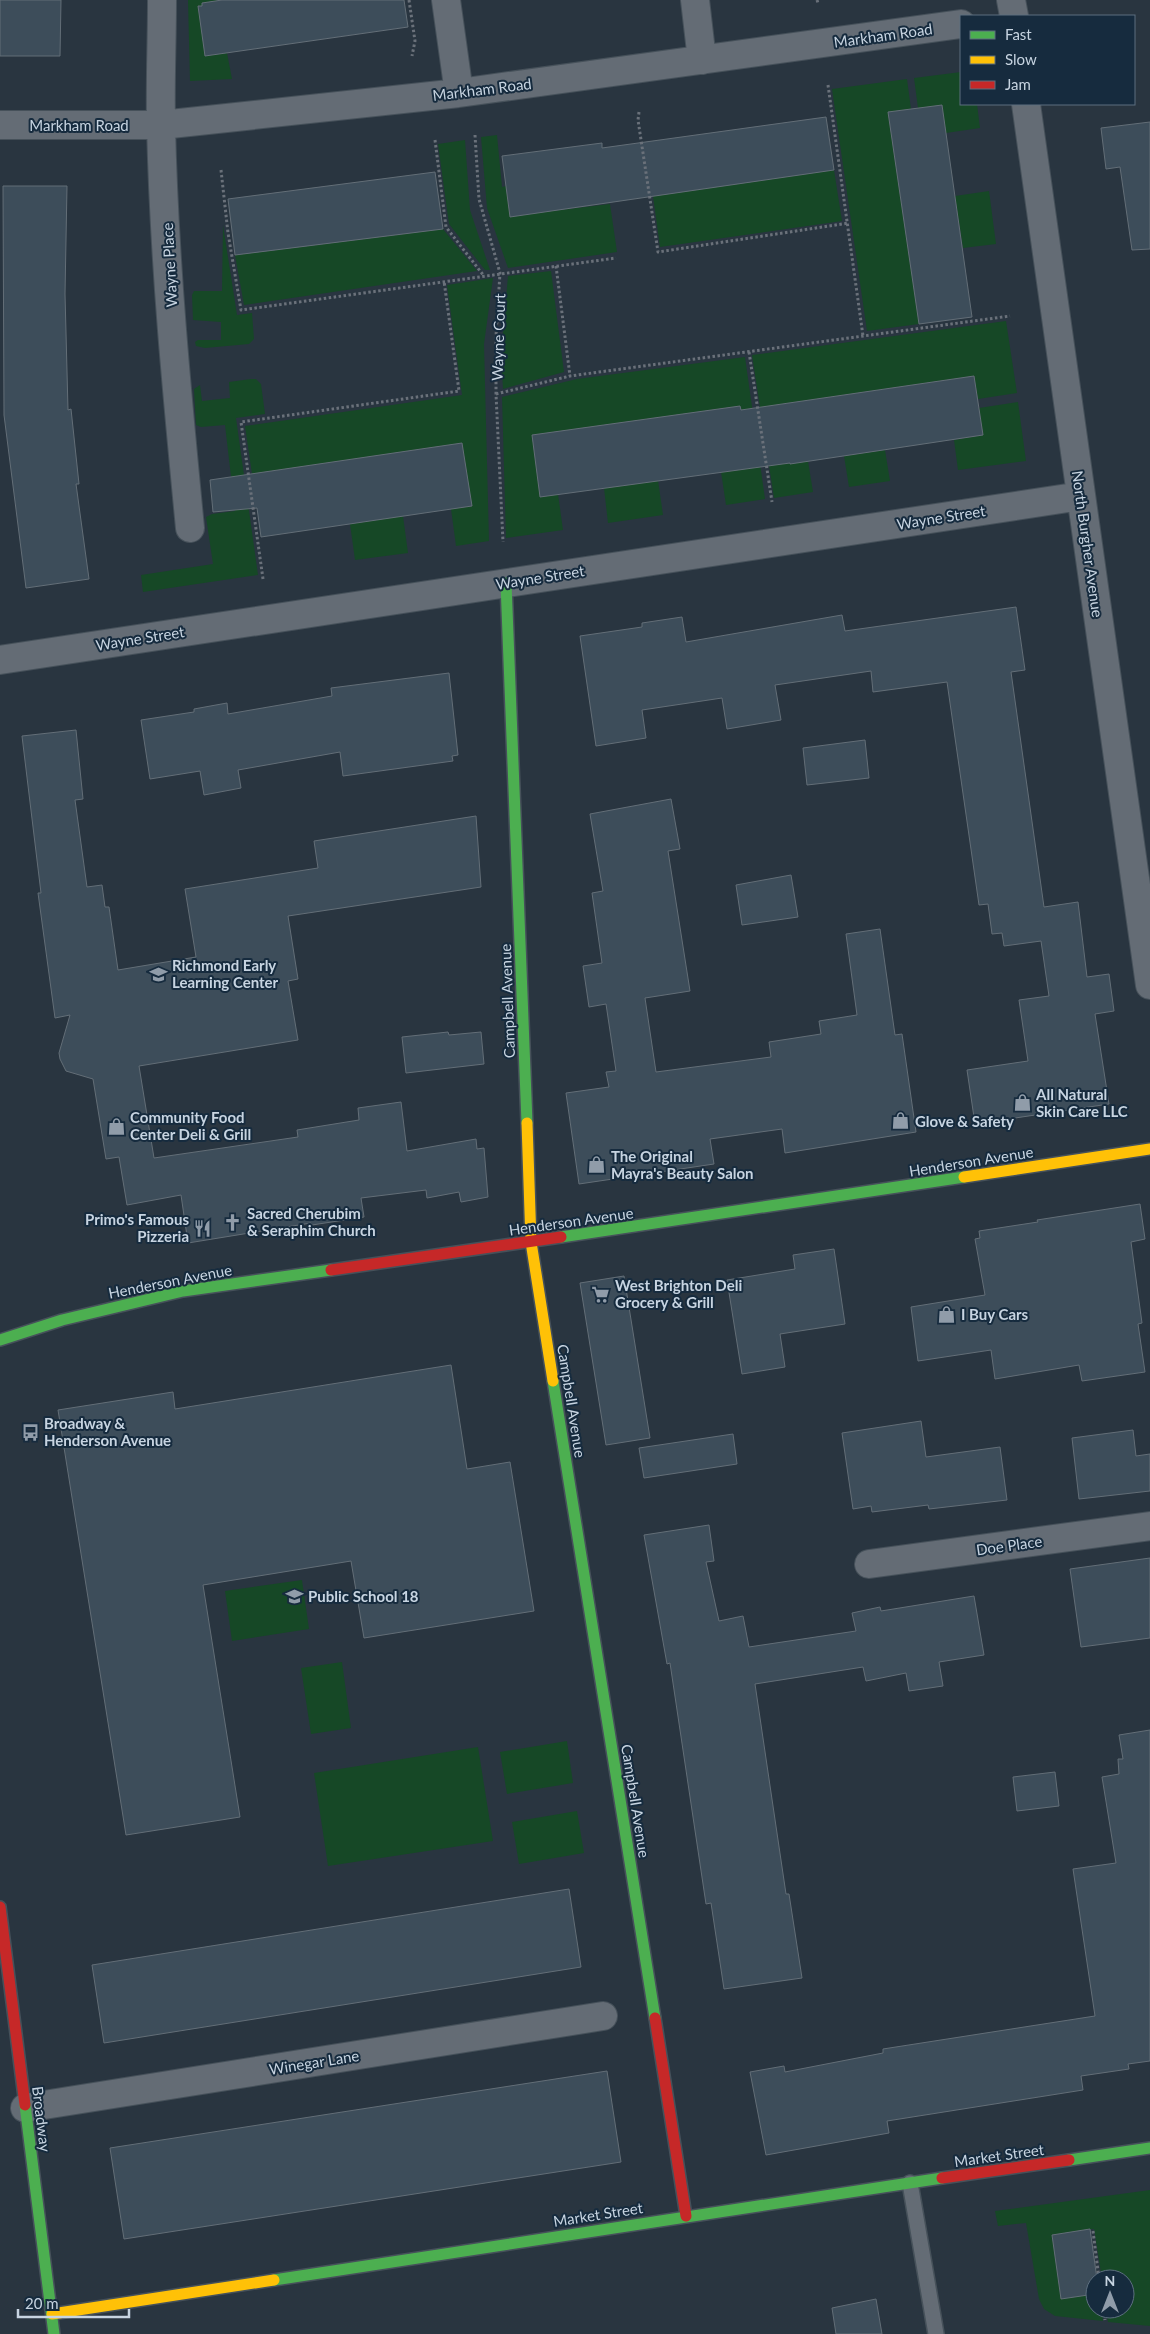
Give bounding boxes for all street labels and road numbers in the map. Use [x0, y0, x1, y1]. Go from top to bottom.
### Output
street label: Markham Road [832, 19, 934, 51]
street label: Markham Road [432, 74, 532, 104]
street label: Markham Road [29, 116, 129, 134]
street label: Wayne Place [158, 222, 180, 308]
street label: Wayne Court [487, 292, 509, 381]
street label: North Burgher Avenue [1069, 469, 1107, 619]
street label: Wayne Street [895, 501, 987, 533]
street label: Wayne Street [494, 561, 586, 593]
street label: Wayne Street [94, 622, 186, 654]
street label: Campbell Avenue [496, 943, 518, 1059]
street label: Henderson Avenue [908, 1142, 1035, 1180]
street label: Henderson Avenue [508, 1203, 635, 1239]
street label: Henderson Avenue [107, 1260, 233, 1302]
street label: Campbell Avenue [554, 1343, 590, 1459]
street label: Doe Place [975, 1531, 1043, 1559]
street label: Campbell Avenue [618, 1743, 654, 1859]
street label: Winegar Lane [268, 2046, 360, 2078]
street label: Broadway [29, 2085, 55, 2153]
street label: Market Street [953, 2140, 1046, 2170]
street label: Market Street [552, 2198, 645, 2230]

